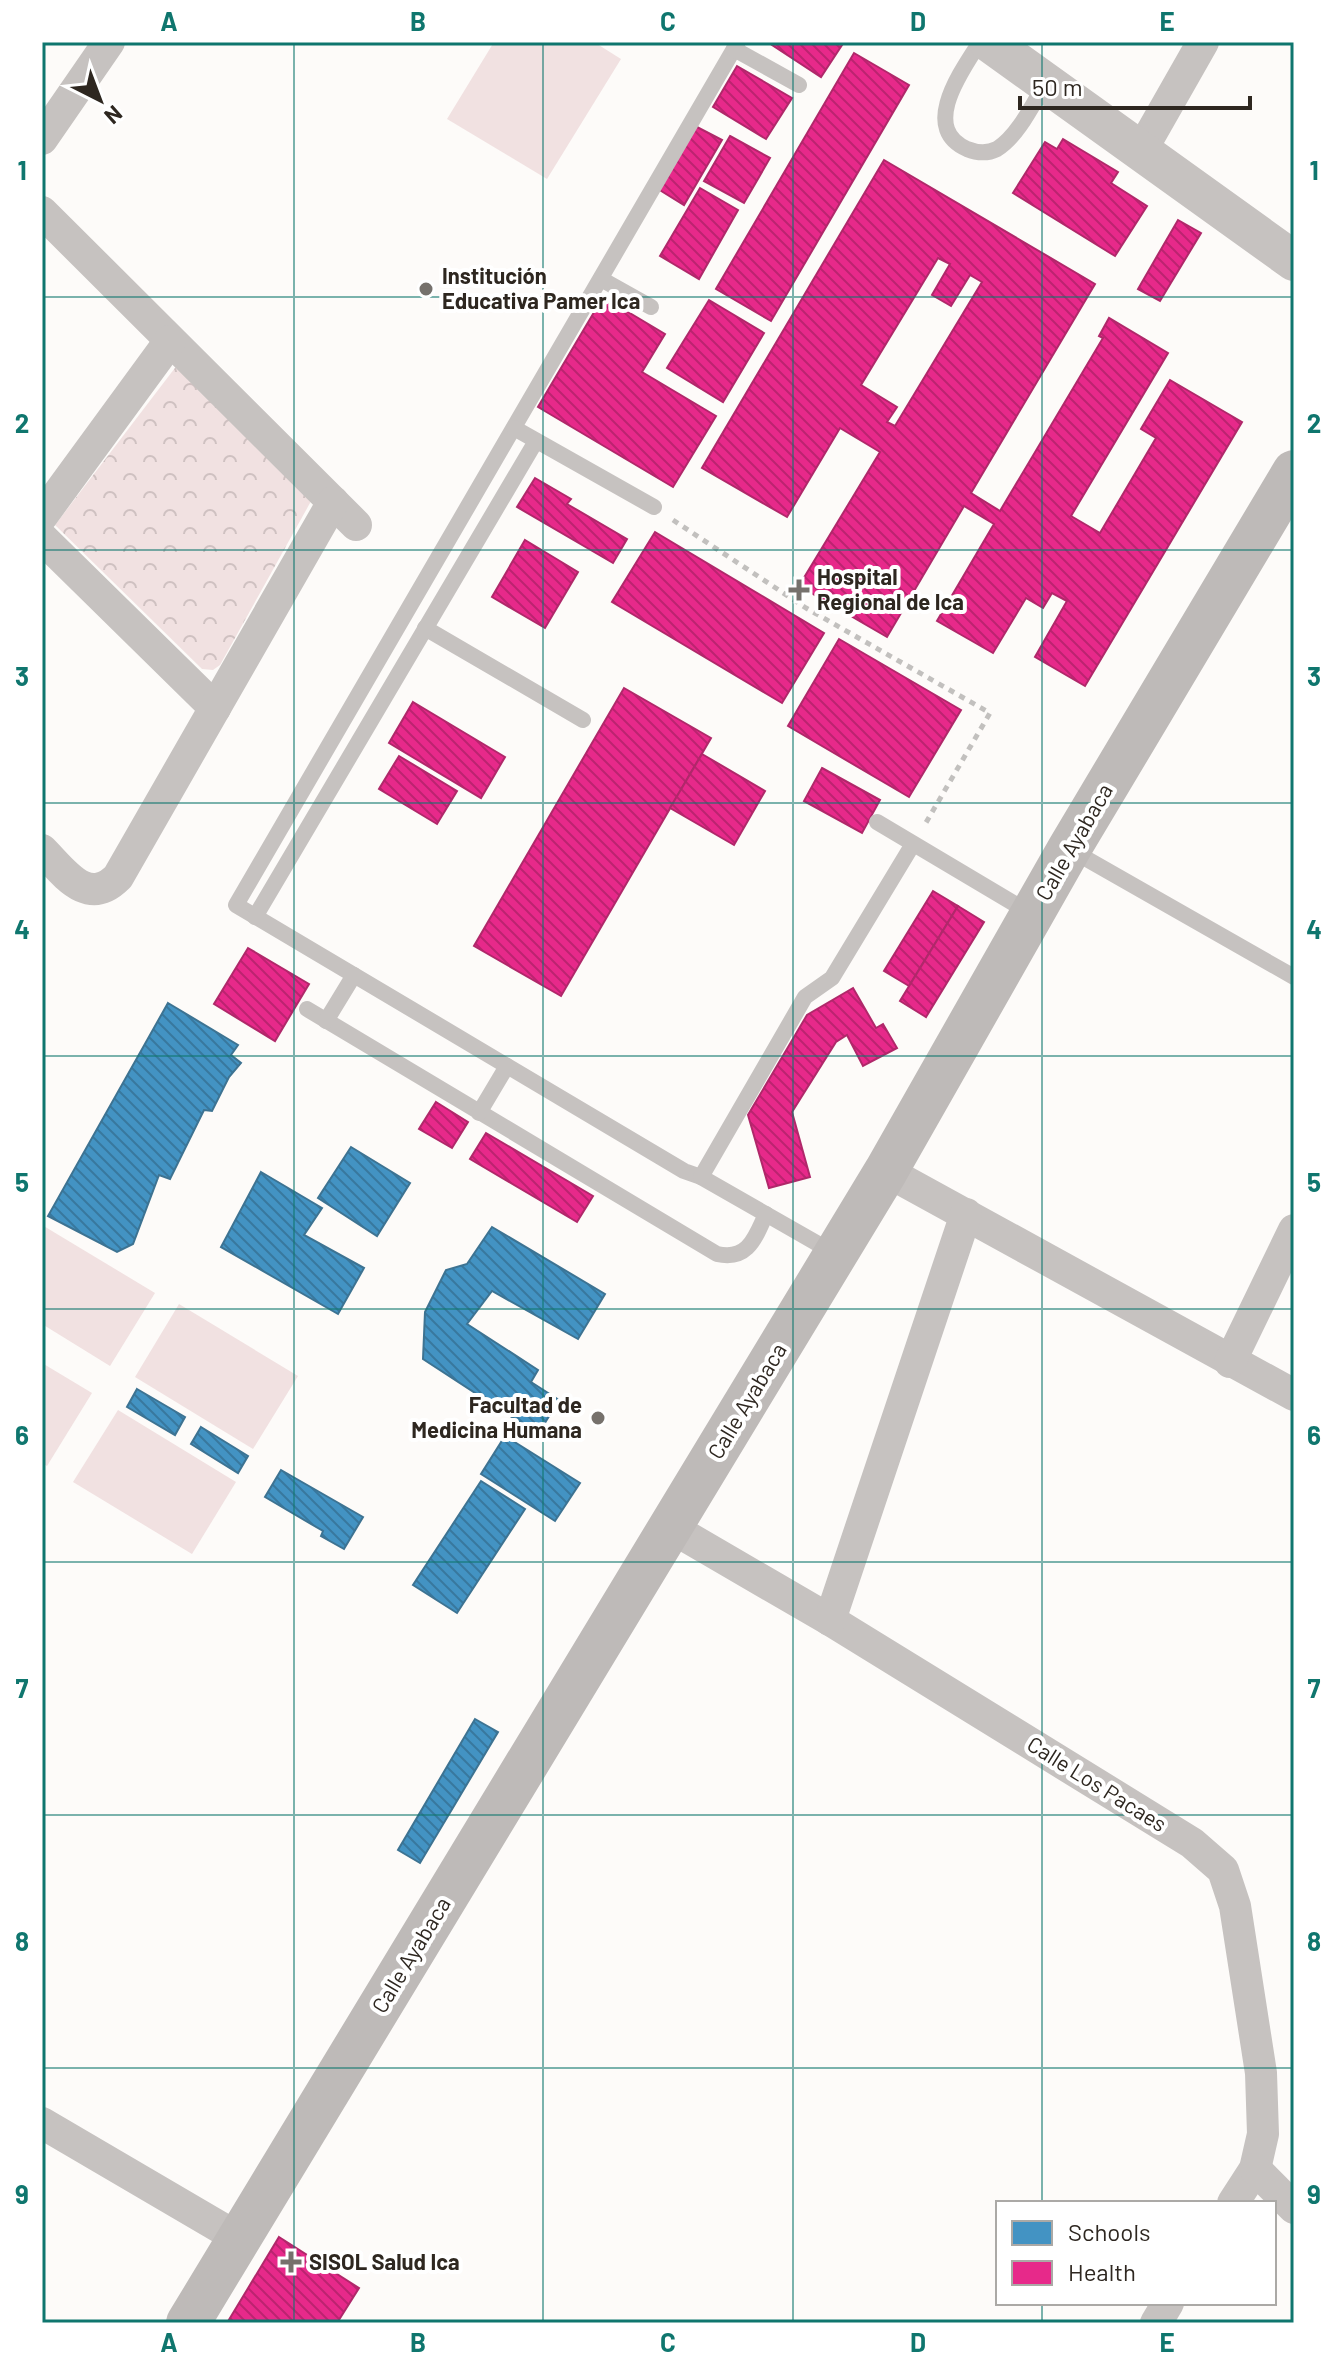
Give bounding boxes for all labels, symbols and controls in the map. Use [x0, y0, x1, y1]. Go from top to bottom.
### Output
text: A [160, 5, 178, 36]
text: B [410, 5, 426, 36]
text: C [660, 5, 676, 36]
text: D [910, 5, 926, 36]
text: E [1159, 5, 1175, 36]
north arrow [60, 60, 140, 140]
scale bar [1020, 60, 1250, 110]
text: 50 m [1032, 72, 1083, 101]
text: N [100, 101, 128, 130]
text: 1 [17, 154, 27, 185]
text: 1 [1309, 154, 1319, 185]
place label: Institución Educativa Pamer Ica [442, 262, 640, 313]
marker: Institución Educativa Pamer Ica [417, 280, 435, 298]
text: 2 [15, 407, 29, 438]
text: 2 [1307, 407, 1321, 438]
place label: Hospital Regional de Ica [817, 563, 964, 614]
marker: Hospital Regional de Ica [788, 579, 810, 601]
text: 3 [15, 660, 29, 691]
text: 3 [1307, 660, 1321, 691]
street label: Calle Ayabaca [1029, 778, 1117, 905]
text: 4 [14, 913, 30, 944]
text: 4 [1306, 913, 1322, 944]
text: 5 [15, 1166, 29, 1197]
text: 5 [1307, 1166, 1321, 1197]
street label: Calle Ayabaca [701, 1338, 791, 1463]
place label: Facultad de Medicina Humana [411, 1391, 582, 1442]
marker: Facultad de Medicina Humana [589, 1409, 607, 1427]
text: 6 [15, 1419, 29, 1450]
text: 6 [1307, 1419, 1321, 1450]
text: 7 [16, 1672, 29, 1703]
text: 7 [1308, 1672, 1321, 1703]
street label: Calle Los Pacaes [1023, 1730, 1172, 1836]
street label: Calle Ayabaca [365, 1892, 455, 2017]
text: 8 [15, 1925, 29, 1956]
text: 8 [1307, 1925, 1321, 1956]
text: 9 [15, 2178, 29, 2209]
text: 9 [1307, 2178, 1321, 2209]
legend [996, 2201, 1276, 2305]
text: Schools [1068, 2217, 1151, 2246]
place label: SISOL Salud Ica [309, 2248, 460, 2274]
marker: SISOL Salud Ica [280, 2251, 302, 2273]
text: Health [1068, 2257, 1136, 2286]
text: A [160, 2326, 178, 2357]
text: B [410, 2326, 426, 2357]
text: C [660, 2326, 676, 2357]
text: D [910, 2326, 926, 2357]
text: E [1159, 2326, 1175, 2357]

